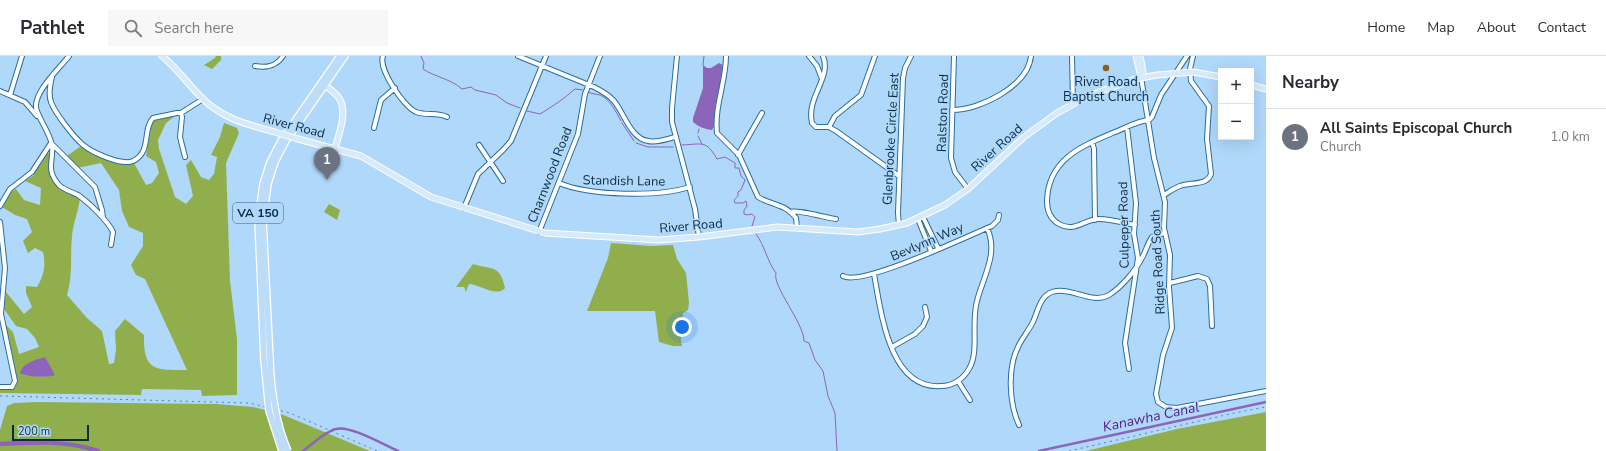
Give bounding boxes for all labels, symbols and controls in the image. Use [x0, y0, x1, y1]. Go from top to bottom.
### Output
search box [108, 10, 388, 46]
text: Pathlet [20, 15, 84, 41]
icon: search [122, 17, 144, 39]
text: Search here [154, 18, 234, 38]
text: Home [1367, 18, 1405, 37]
text: Map [1427, 18, 1455, 37]
text: About [1477, 18, 1516, 37]
text: Contact [1538, 18, 1586, 37]
marker: River Road Baptist Church [1101, 63, 1111, 73]
map controls [1218, 68, 1254, 140]
button: + [1218, 68, 1254, 104]
text: Nearby [1282, 71, 1339, 94]
street label: Glenbrooke Circle East [879, 72, 903, 205]
place label: River Road Baptist Church [1063, 73, 1149, 106]
street label: Ralston Road [933, 74, 953, 152]
button: − [1218, 104, 1254, 140]
street label: River Road [261, 109, 327, 143]
text: All Saints Episcopal Church [1320, 118, 1512, 138]
street label: River Road [967, 120, 1027, 176]
street label: Charnwood Road [523, 124, 577, 226]
text: 1 [1291, 128, 1299, 146]
text: 1.0 km [1550, 128, 1590, 146]
text: Church [1320, 138, 1361, 156]
pin: 1 [314, 147, 340, 180]
street label: Standish Lane [583, 171, 666, 191]
street label: Culpeper Road [1114, 181, 1134, 269]
road number: VA 150 [233, 203, 283, 223]
street label: Ridge Road South [1146, 209, 1170, 315]
street label: River Road [659, 214, 723, 238]
street label: Bevlynn Way [888, 218, 967, 266]
your location [672, 317, 692, 337]
water label: Kanawha Canal [1101, 397, 1201, 437]
scale bar [12, 423, 89, 442]
text: 200 m [18, 424, 50, 439]

